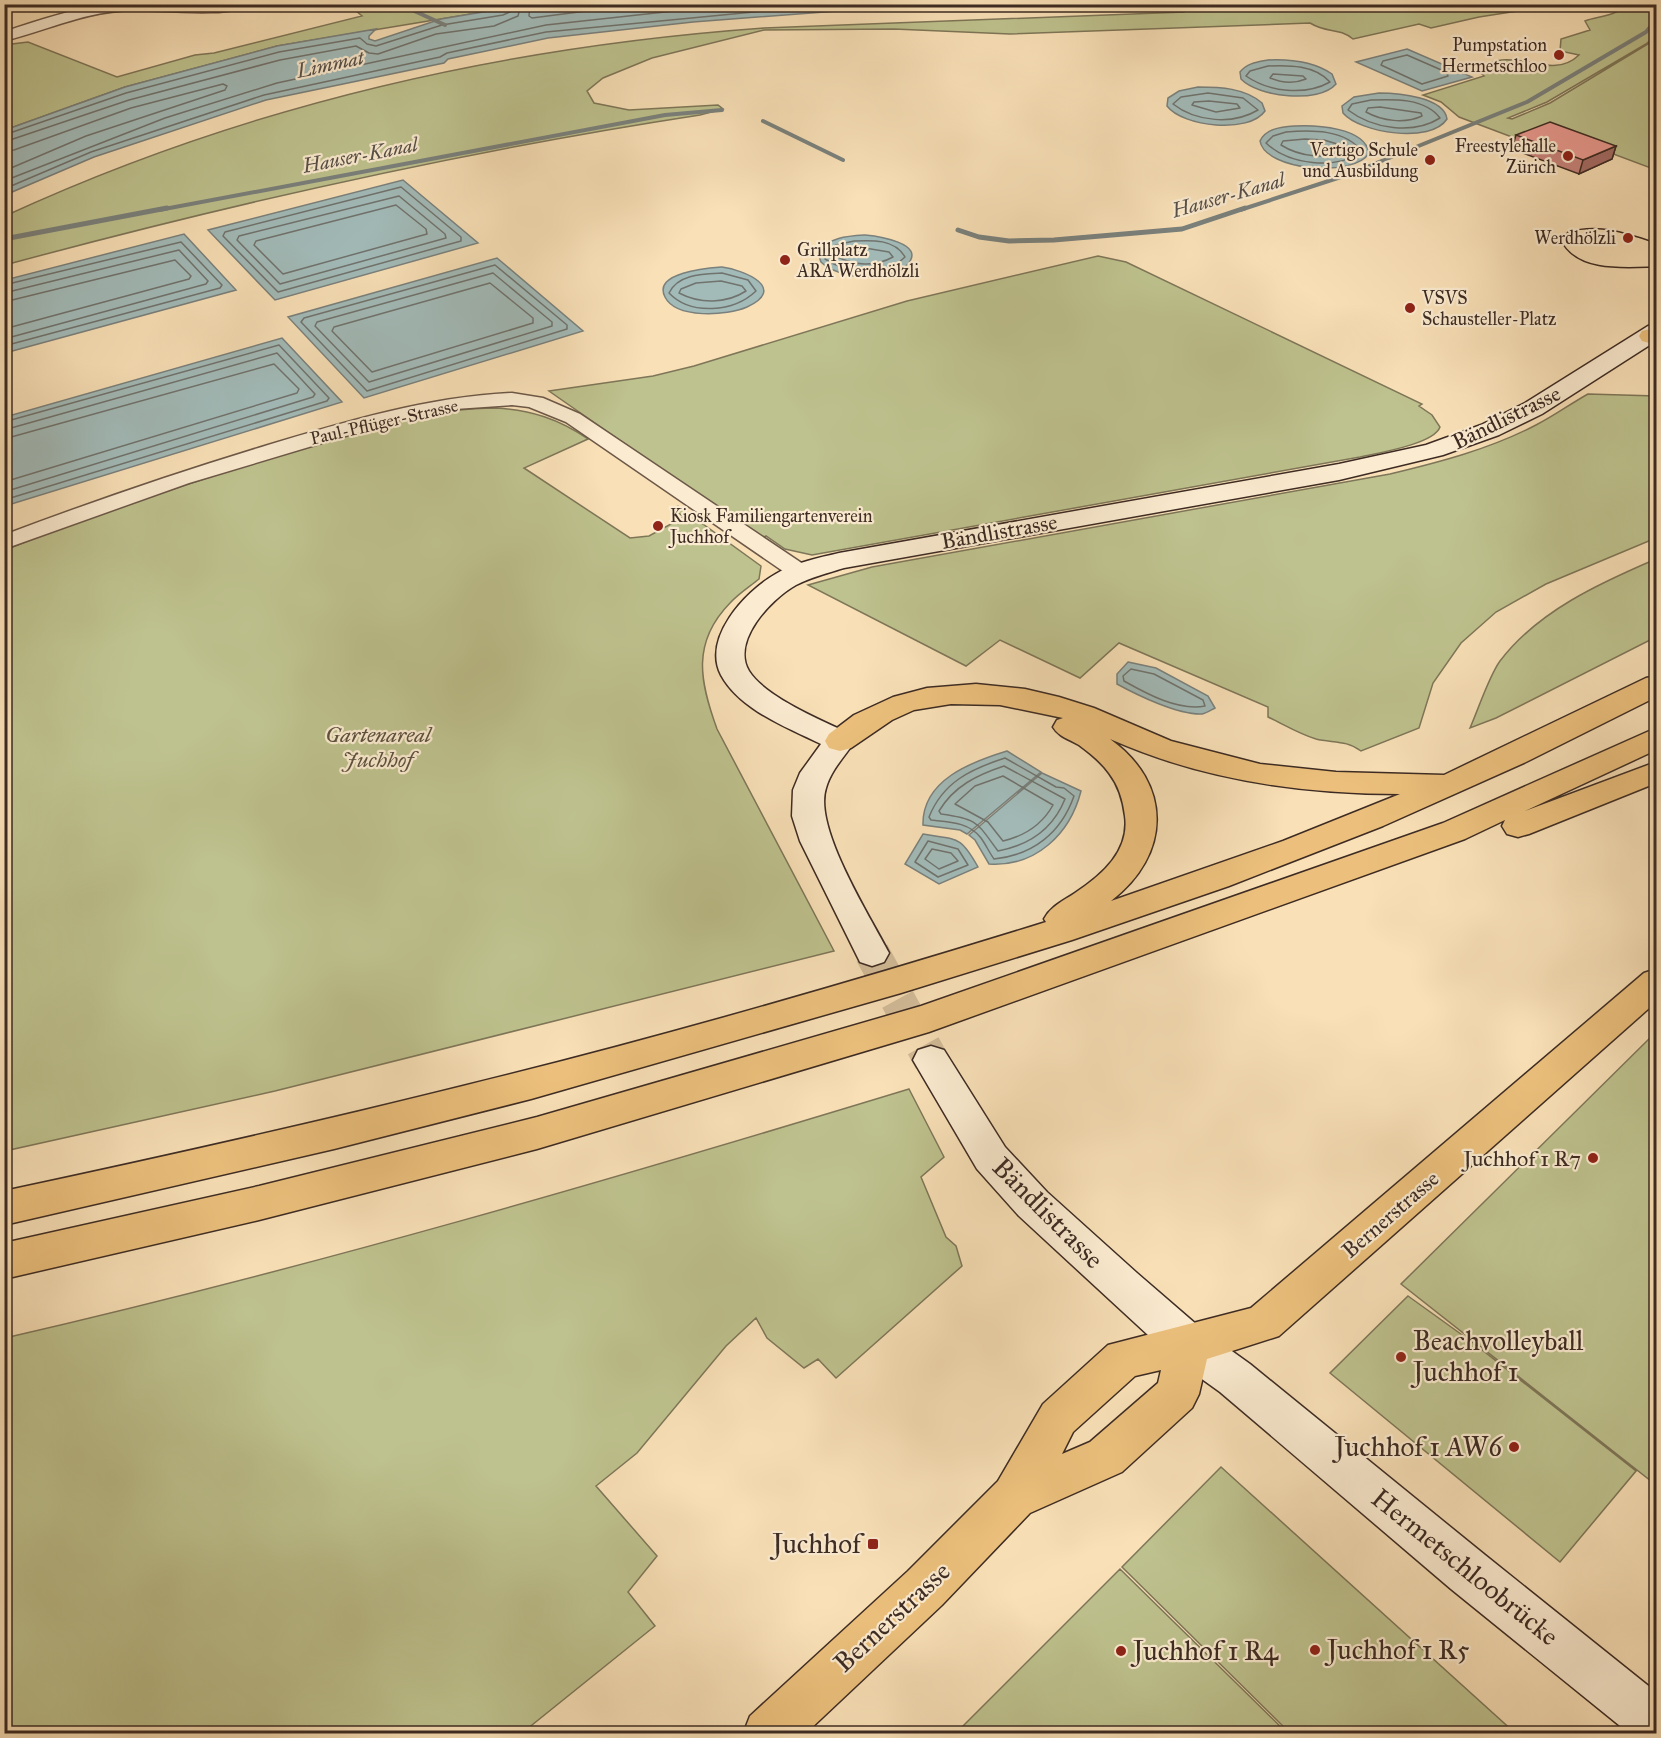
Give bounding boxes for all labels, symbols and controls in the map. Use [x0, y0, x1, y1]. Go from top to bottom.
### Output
place label: Pumpstation Hermetschloo [1441, 34, 1547, 77]
water label: Limmat [293, 45, 368, 83]
marker: Pumpstation Hermetschloo [1552, 48, 1566, 62]
water label: Hauser-Kanal [299, 132, 421, 178]
place label: Freestylehalle Zürich [1455, 135, 1556, 178]
place label: Vertigo Schule und Ausbildung [1302, 139, 1419, 183]
marker: Freestylehalle Zürich [1561, 149, 1575, 163]
marker: Vertigo Schule und Ausbildung [1423, 153, 1437, 167]
water label: Hauser-Kanal [1168, 167, 1289, 223]
place label: Werdhölzli [1534, 227, 1616, 249]
marker: Werdhölzli [1621, 231, 1635, 245]
place label: Grillplatz ARA Werdhölzli [796, 239, 919, 282]
marker: Grillplatz ARA Werdhölzli [778, 253, 792, 267]
place label: VSVS Schausteller-Platz [1421, 287, 1556, 330]
marker: VSVS Schausteller-Platz [1403, 301, 1417, 315]
street label: Bändlistrasse [1448, 380, 1565, 455]
street label: Paul-Pflüger-Strasse [308, 394, 460, 451]
place label: Kiosk Familiengartenverein Juchhof [668, 505, 873, 549]
street label: Bändlistrasse [939, 508, 1059, 555]
marker: Kiosk Familiengartenverein Juchhof [651, 519, 665, 533]
park label: Gartenareal Juchhof [325, 721, 433, 773]
place label: Juchhof 1 R7 [1461, 1145, 1581, 1172]
street label: Bändlistrasse [986, 1150, 1111, 1275]
marker: Juchhof 1 R7 [1586, 1151, 1600, 1165]
street label: Bernerstrasse [1336, 1165, 1444, 1264]
place label: Beachvolleyball Juchhof 1 [1410, 1324, 1584, 1388]
marker: Beachvolleyball Juchhof 1 [1394, 1350, 1408, 1364]
place label: Juchhof 1 AW6 [1332, 1430, 1503, 1463]
marker: Juchhof 1 AW6 [1507, 1440, 1521, 1454]
street label: Hermetschloobrücke [1365, 1481, 1566, 1652]
place label: Juchhof [769, 1527, 865, 1560]
marker: Juchhof [866, 1537, 880, 1551]
street label: Bernerstrasse [827, 1554, 957, 1679]
place label: Juchhof 1 R5 [1324, 1633, 1470, 1666]
place label: Juchhof 1 R4 [1130, 1634, 1279, 1667]
marker: Juchhof 1 R5 [1308, 1643, 1322, 1657]
marker: Juchhof 1 R4 [1114, 1644, 1128, 1658]

